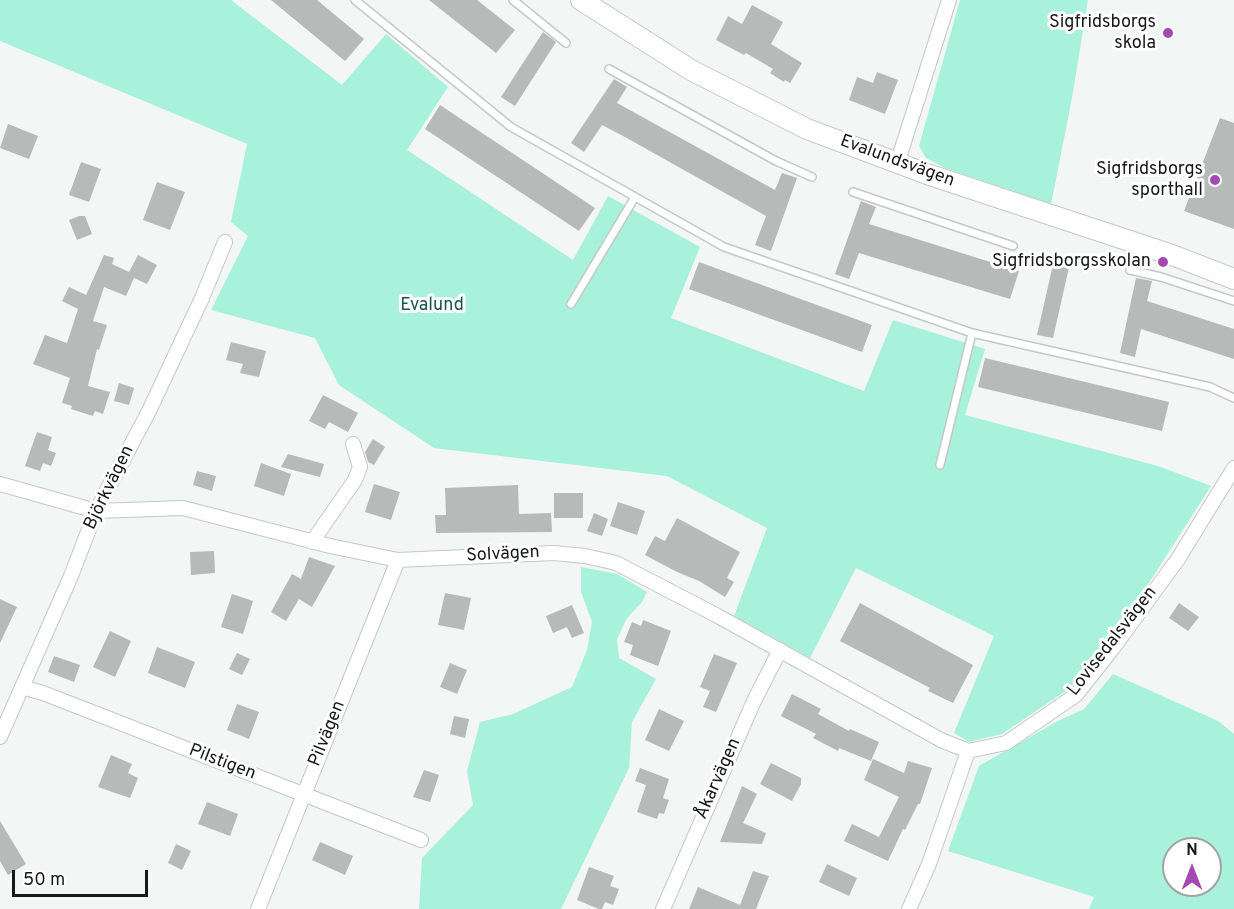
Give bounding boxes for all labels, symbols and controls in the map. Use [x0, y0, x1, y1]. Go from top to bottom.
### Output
place label: Sigfridsborgs skola [1049, 12, 1156, 54]
marker: Sigfridsborgs skola [1161, 26, 1175, 40]
street label: Evalundsvägen [837, 131, 957, 193]
place label: Sigfridsborgs sporthall [1096, 159, 1203, 201]
marker: Sigfridsborgs sporthall [1208, 173, 1222, 187]
place label: Sigfridsborgsskolan [992, 251, 1151, 273]
marker: Sigfridsborgsskolan [1156, 255, 1170, 269]
park label: Evalund [400, 295, 464, 317]
street label: Björkvägen [80, 442, 140, 534]
street label: Solvägen [466, 542, 540, 568]
street label: Lovisedalsvägen [1064, 583, 1162, 701]
street label: Pilvägen [305, 698, 351, 770]
street label: Åkarvägen [692, 735, 746, 823]
street label: Pilstigen [185, 740, 259, 786]
north arrow [1162, 837, 1222, 897]
text: N [1186, 841, 1198, 861]
scale bar [15, 858, 152, 896]
text: 50 m [23, 869, 65, 892]

